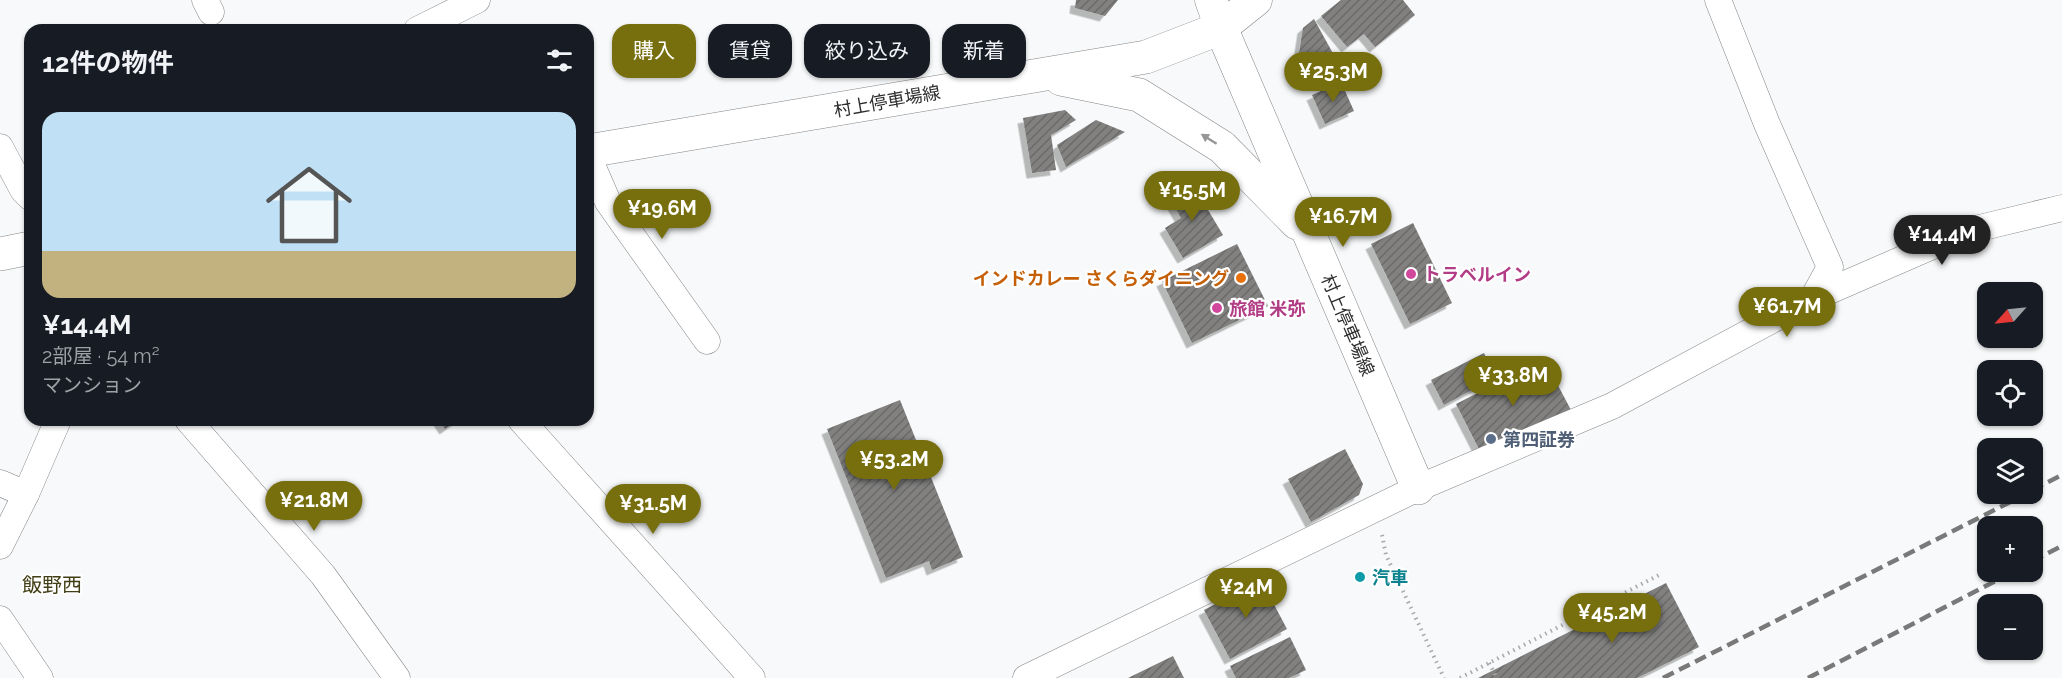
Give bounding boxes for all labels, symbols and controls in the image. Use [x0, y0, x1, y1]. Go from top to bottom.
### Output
chip: 購入 [612, 24, 696, 78]
chip: 賃貸 [708, 24, 792, 78]
chip: 絞り込み [804, 24, 930, 78]
chip: 新着 [942, 24, 1026, 78]
icon: filters [543, 44, 576, 77]
text: 12件の物件 [42, 48, 174, 78]
pin: ¥25.3M [1284, 52, 1382, 103]
text: ¥25.3M [1298, 59, 1368, 83]
street label: 村上停車場線 [832, 81, 942, 121]
one-way arrow [1200, 133, 1217, 144]
icon: home [255, 151, 363, 259]
pin: ¥15.5M [1143, 171, 1241, 222]
text: ¥15.5M [1158, 178, 1226, 202]
pin: ¥19.6M [613, 189, 711, 240]
text: ¥19.6M [627, 196, 697, 220]
pin: ¥16.7M [1294, 197, 1392, 248]
text: ¥16.7M [1309, 204, 1377, 228]
pin: ¥14.4M [1893, 215, 1991, 266]
text: ¥14.4M [1908, 222, 1976, 246]
place label: トラベルイン [1423, 264, 1531, 285]
marker: トラベルイン [1404, 267, 1418, 281]
place label: インドカレー さくらダイニング [973, 268, 1229, 289]
marker: インドカレー さくらダイニング [1234, 271, 1248, 285]
street label: 村上停車場線 [1317, 271, 1379, 379]
north arrow [1977, 282, 2043, 348]
map controls [1977, 282, 2043, 660]
pin: ¥61.7M [1738, 287, 1836, 338]
text: ¥61.7M [1753, 294, 1821, 318]
place label: 旅館 米弥 [1229, 298, 1306, 319]
marker: 旅館 米弥 [1210, 301, 1224, 315]
text: ¥14.4M [42, 310, 131, 340]
text: 2部屋 · 54 m² [42, 344, 159, 368]
pin: ¥33.8M [1464, 356, 1562, 407]
button: locate [1977, 360, 2043, 426]
text: ¥33.8M [1478, 363, 1548, 387]
text: マンション [42, 373, 142, 397]
place label: 第四証券 [1503, 429, 1575, 450]
marker: 第四証券 [1484, 432, 1498, 446]
button: layers [1977, 438, 2043, 504]
pin: ¥53.2M [845, 440, 943, 491]
text: ¥53.2M [859, 447, 929, 471]
pin: ¥21.8M [265, 481, 363, 532]
pin: ¥31.5M [604, 484, 702, 535]
text: ¥21.8M [279, 488, 349, 512]
text: ¥31.5M [619, 491, 687, 515]
button: + [1977, 516, 2043, 582]
place label: 汽車 [1372, 567, 1408, 588]
pin: ¥24M [1210, 568, 1282, 619]
marker: 汽車 [1353, 570, 1367, 584]
district label: 飯野西 [22, 573, 82, 597]
text: ¥24M [1219, 575, 1273, 599]
pin: ¥45.2M [1563, 593, 1661, 644]
button: − [1977, 594, 2043, 660]
text: ¥45.2M [1577, 600, 1647, 624]

